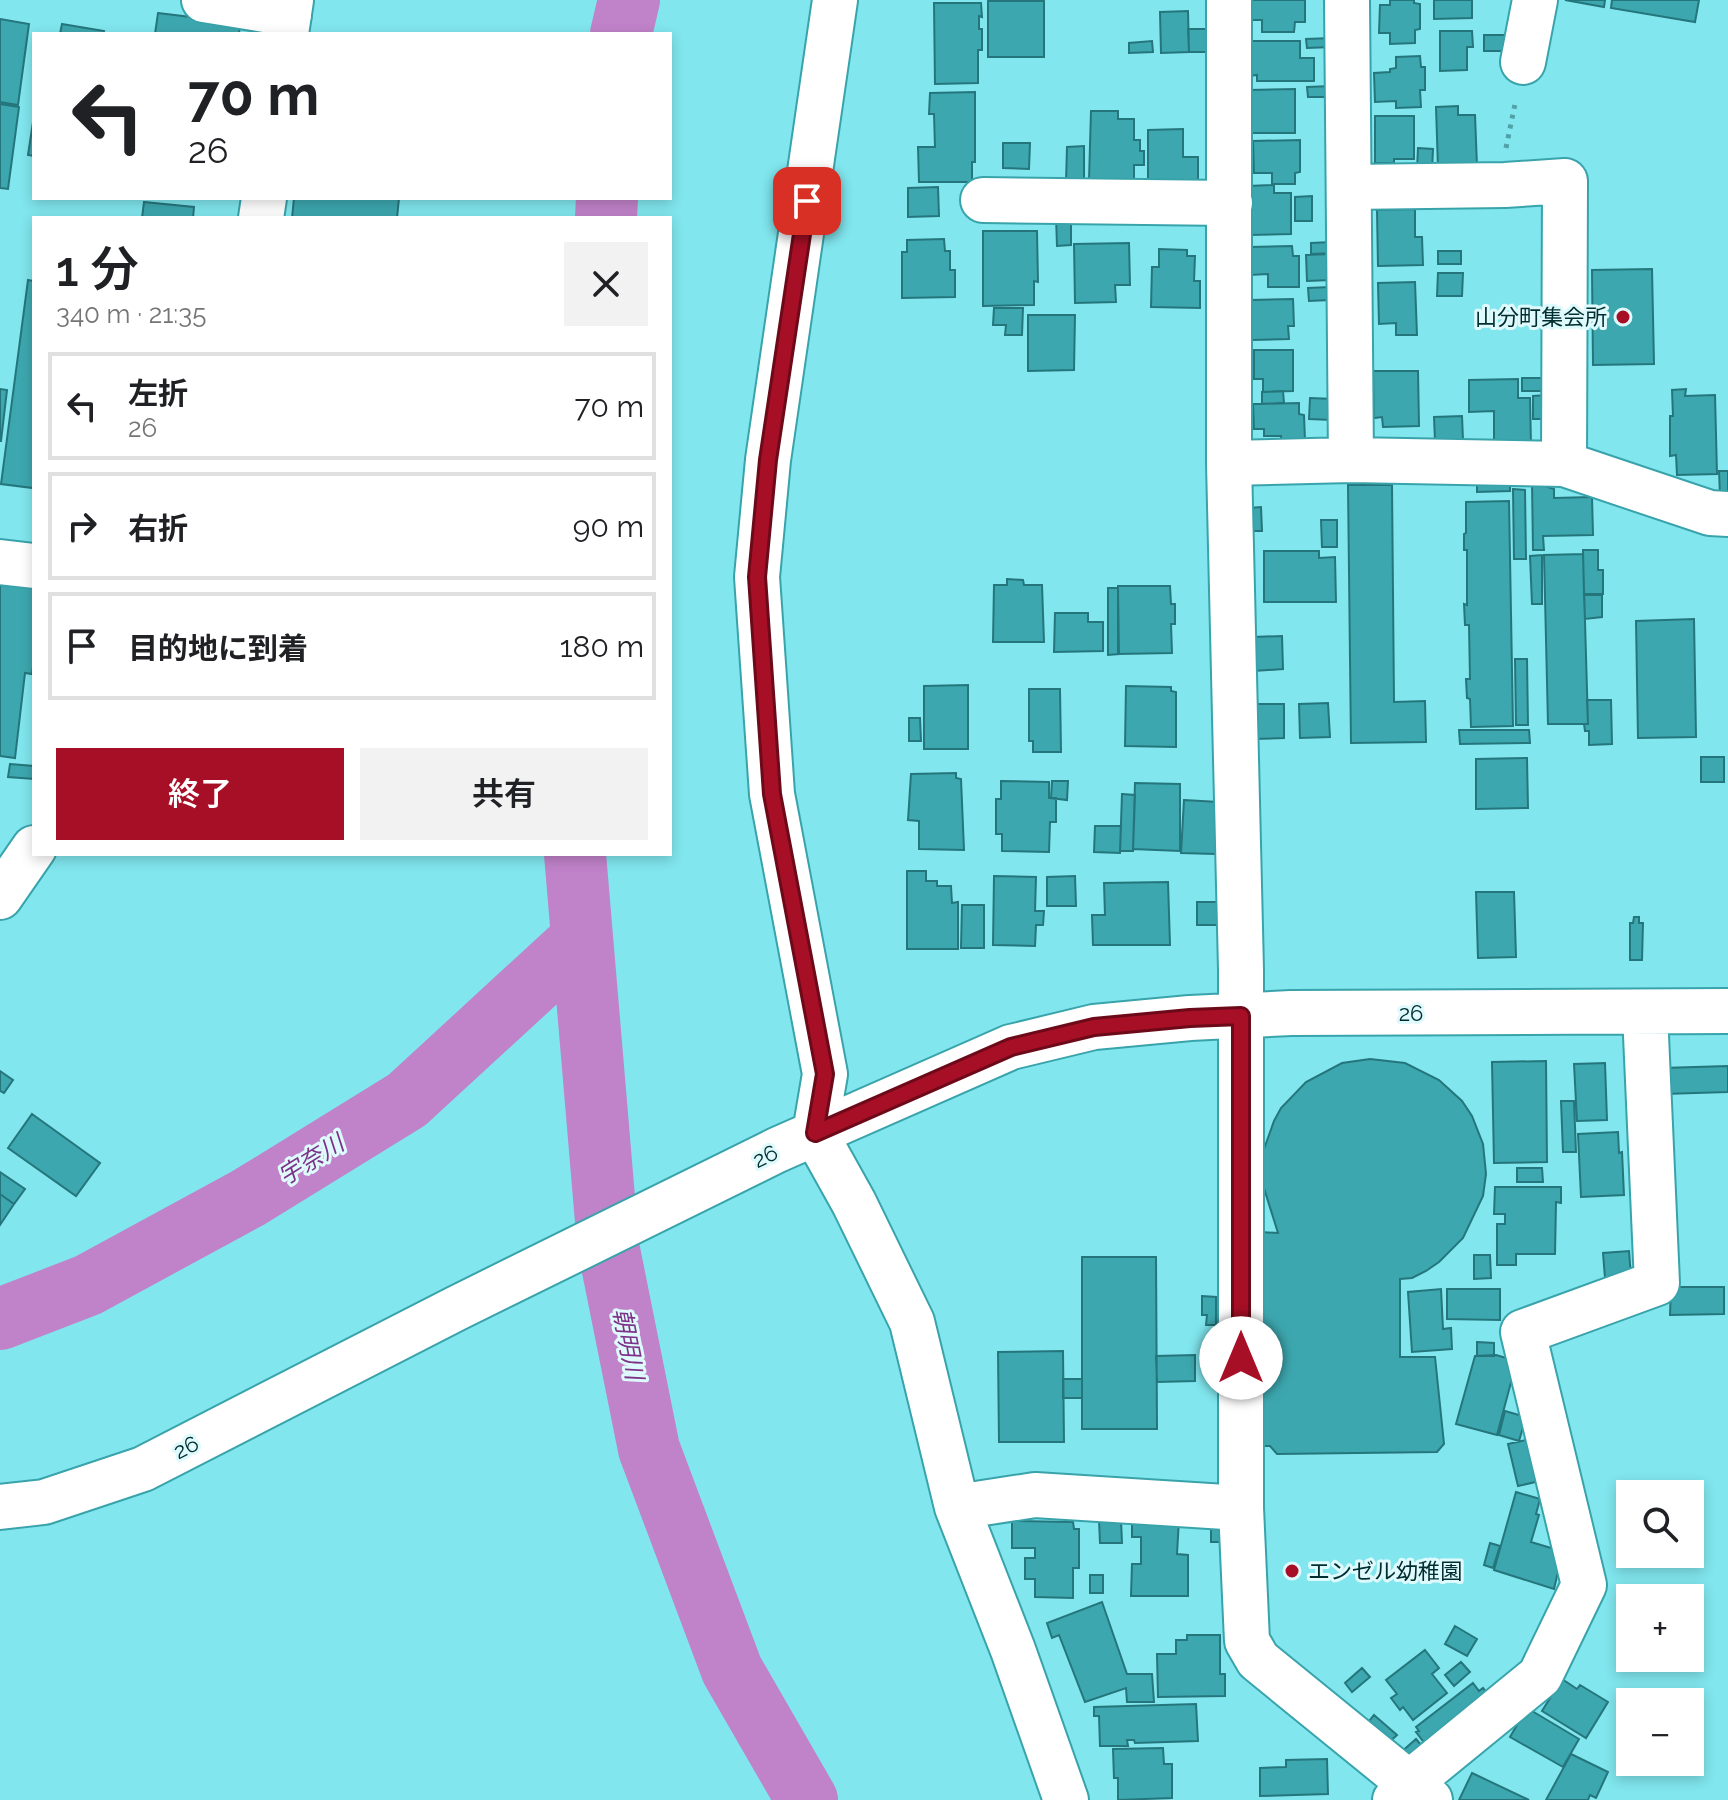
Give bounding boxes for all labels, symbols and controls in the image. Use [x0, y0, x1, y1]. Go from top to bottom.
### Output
text: 70 m [188, 62, 319, 128]
icon: left [56, 64, 160, 168]
text: 26 [188, 129, 228, 171]
pin [773, 167, 841, 235]
icon: arrive [785, 179, 829, 223]
text: 1 分 [56, 241, 138, 297]
button: close [564, 242, 648, 326]
text: 340 m · 21:35 [56, 299, 206, 329]
place label: 山分町集会所 [1475, 304, 1607, 330]
marker: 山分町集会所 [1614, 308, 1632, 326]
text: 左折 [128, 376, 188, 411]
icon: left [60, 384, 104, 428]
text: 70 m [574, 389, 644, 424]
text: 26 [128, 413, 157, 443]
icon: right [60, 504, 104, 548]
text: 90 m [573, 509, 644, 544]
text: 右折 [128, 511, 188, 546]
icon: arrive [60, 624, 104, 668]
text: 180 m [560, 629, 644, 664]
text: 目的地に到着 [128, 631, 308, 666]
button: 終了 [56, 748, 344, 840]
button: 共有 [360, 748, 648, 840]
street label: 26 [1399, 1000, 1423, 1026]
water label: 宇奈川 [273, 1127, 351, 1191]
street label: 26 [748, 1139, 782, 1173]
water label: 朝明川 [607, 1306, 650, 1385]
position arrow [1199, 1316, 1283, 1400]
street label: 26 [169, 1430, 203, 1464]
map controls [1616, 1480, 1704, 1776]
button: search [1616, 1480, 1704, 1568]
place label: エンゼル幼稚園 [1308, 1558, 1462, 1584]
marker: エンゼル幼稚園 [1283, 1562, 1301, 1580]
button: + [1616, 1584, 1704, 1672]
button: − [1616, 1688, 1704, 1776]

